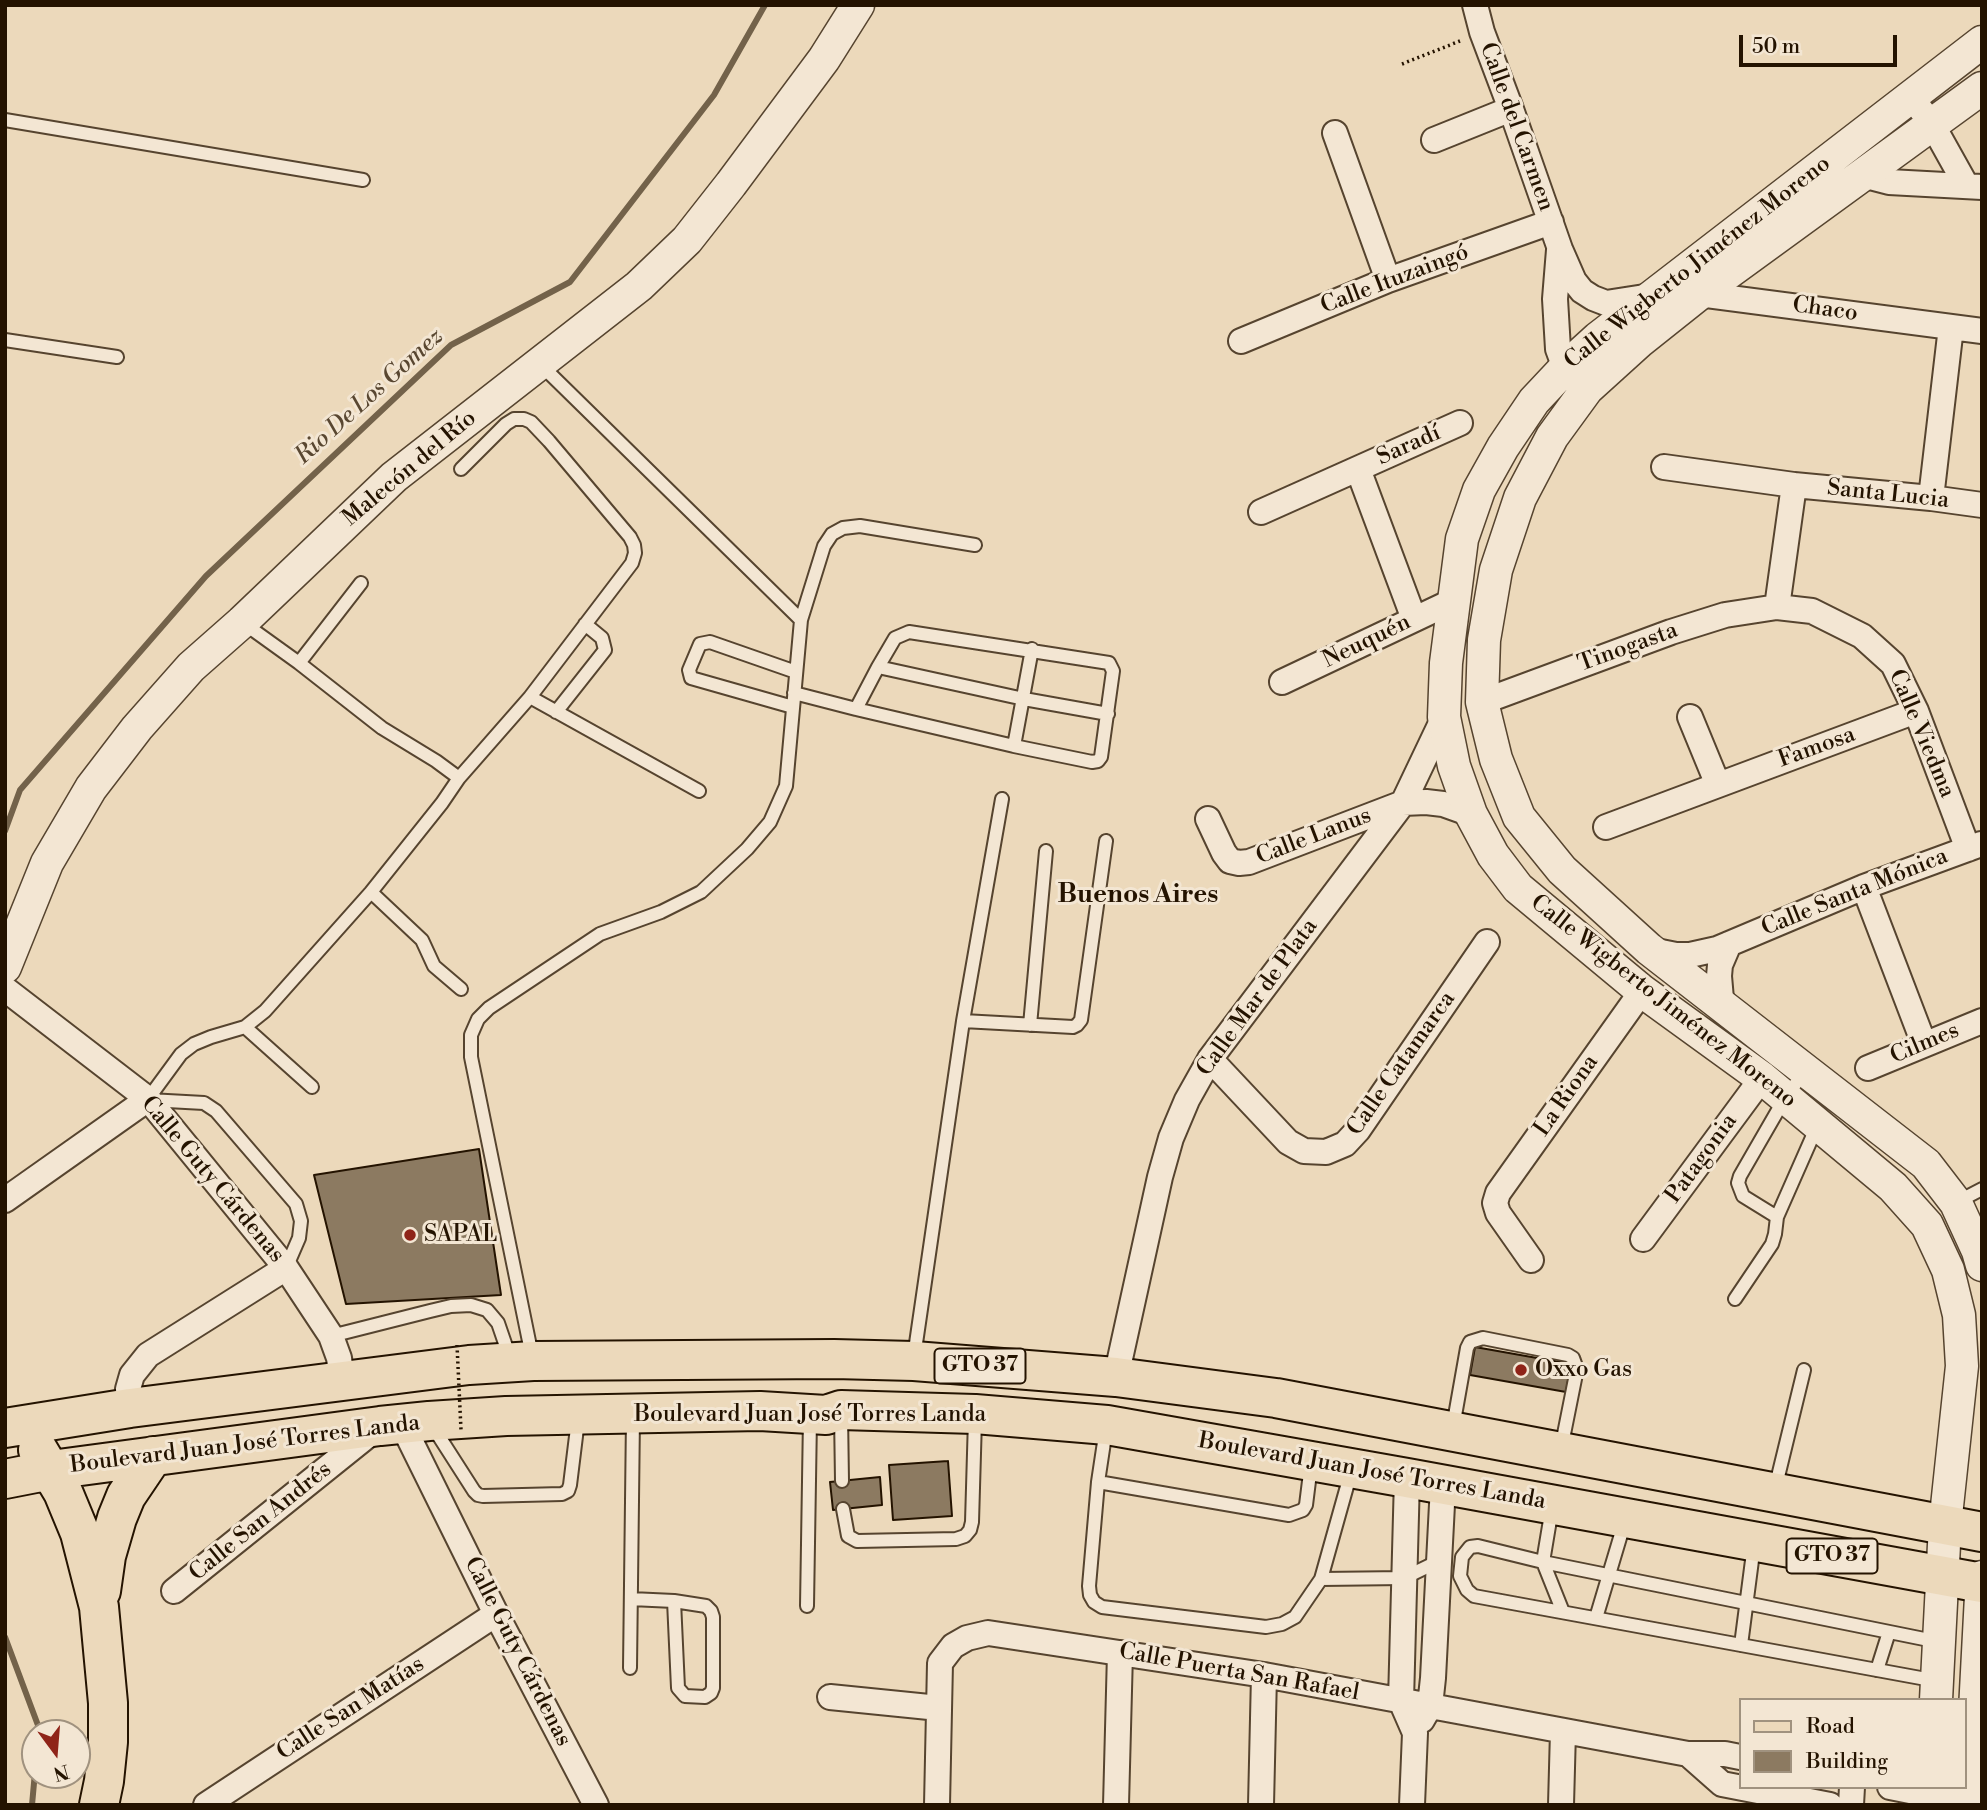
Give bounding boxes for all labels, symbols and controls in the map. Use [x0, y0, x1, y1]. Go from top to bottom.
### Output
scale bar [1742, 21, 1899, 65]
text: 50 m [1752, 34, 1800, 60]
street label: Calle del Carmen [1473, 39, 1559, 215]
street label: Calle Wigberto Jiménez Moreno [1559, 151, 1837, 375]
street label: Calle Ituzaingó [1317, 239, 1473, 321]
street label: Chaco [1791, 292, 1859, 328]
water label: Rio De Los Gomez [290, 323, 450, 471]
street label: Malecón del Río [338, 405, 482, 533]
street label: Saradí [1373, 420, 1445, 472]
street label: Santa Lucia [1826, 475, 1950, 515]
street label: Neuquén [1319, 609, 1415, 675]
street label: Tinogasta [1574, 617, 1682, 679]
street label: Calle Viedma [1882, 666, 1960, 802]
street label: Famosa [1775, 721, 1859, 775]
street label: Calle Lanus [1252, 802, 1376, 872]
street label: Calle Santa Mónica [1758, 843, 1952, 943]
district label: Buenos Aires [1058, 880, 1218, 912]
street label: Calle Wigberto Jiménez Moreno [1524, 890, 1802, 1114]
street label: Calle Mar de Plata [1192, 914, 1324, 1082]
street label: Calle Catamarca [1342, 987, 1462, 1141]
street label: Cilmes [1886, 1017, 1964, 1071]
street label: La Riona [1529, 1050, 1605, 1142]
street label: Calle Guty Cárdenas [134, 1091, 290, 1269]
street label: Patagonia [1660, 1109, 1744, 1209]
place label: SAPAL [424, 1221, 497, 1249]
marker: SAPAL [402, 1227, 418, 1243]
road number: GTO 37 [934, 1348, 1026, 1384]
place label: Oxxo Gas [1535, 1356, 1632, 1384]
marker: Oxxo Gas [1513, 1362, 1529, 1378]
street label: Boulevard Juan José Torres Landa [634, 1401, 986, 1429]
street label: Boulevard Juan José Torres Landa [69, 1410, 421, 1480]
street label: Boulevard Juan José Torres Landa [1196, 1428, 1548, 1516]
street label: Calle San Andrés [184, 1456, 338, 1588]
road number: GTO 37 [1786, 1538, 1878, 1574]
street label: Calle Guty Cárdenas [457, 1553, 577, 1751]
street label: Calle Puerta San Rafael [1117, 1638, 1361, 1708]
street label: Calle San Matías [272, 1651, 430, 1767]
legend [1738, 1698, 1966, 1789]
text: Road [1806, 1714, 1855, 1740]
north arrow [21, 1719, 91, 1789]
text: Building [1806, 1749, 1888, 1775]
text: N [51, 1759, 72, 1786]

